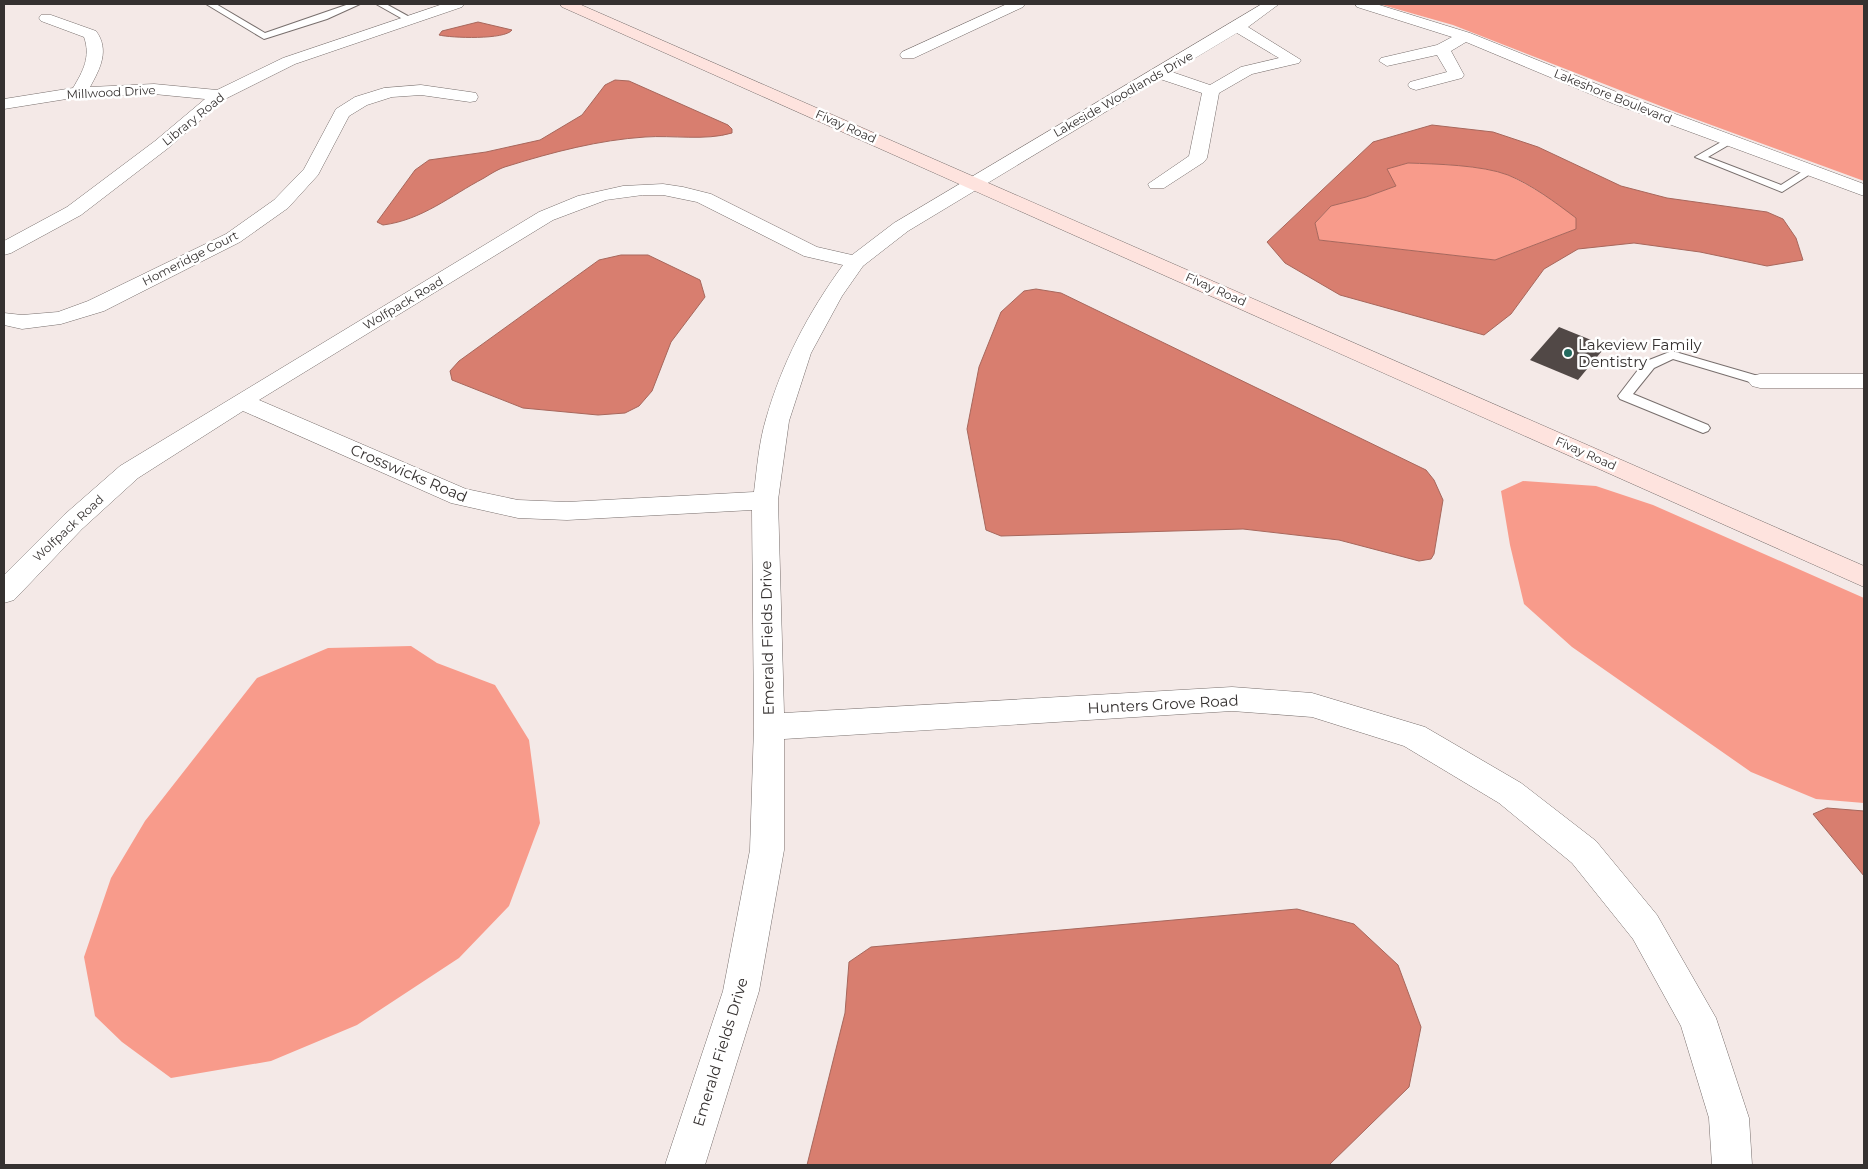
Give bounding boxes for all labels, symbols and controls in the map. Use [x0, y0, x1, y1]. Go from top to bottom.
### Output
street label: Lakeside Woodlands Drive [1050, 48, 1196, 140]
street label: Lakeshore Boulevard [1552, 65, 1674, 127]
street label: Millwood Drive [66, 82, 156, 102]
street label: Library Road [159, 89, 227, 149]
street label: Fivay Road [813, 106, 879, 146]
street label: Homeridge Court [140, 227, 241, 289]
street label: Fivay Road [1183, 269, 1249, 309]
street label: Wolfpack Road [360, 273, 446, 333]
place label: Lakeview Family Dentistry [1578, 335, 1702, 371]
marker: Lakeview Family Dentistry [1562, 347, 1574, 359]
street label: Fivay Road [1553, 433, 1619, 473]
street label: Crosswicks Road [348, 440, 470, 506]
street label: Wolfpack Road [30, 491, 106, 565]
street label: Emerald Fields Drive [756, 560, 778, 716]
street label: Hunters Grove Road [1087, 691, 1239, 717]
street label: Emerald Fields Drive [688, 975, 752, 1129]

